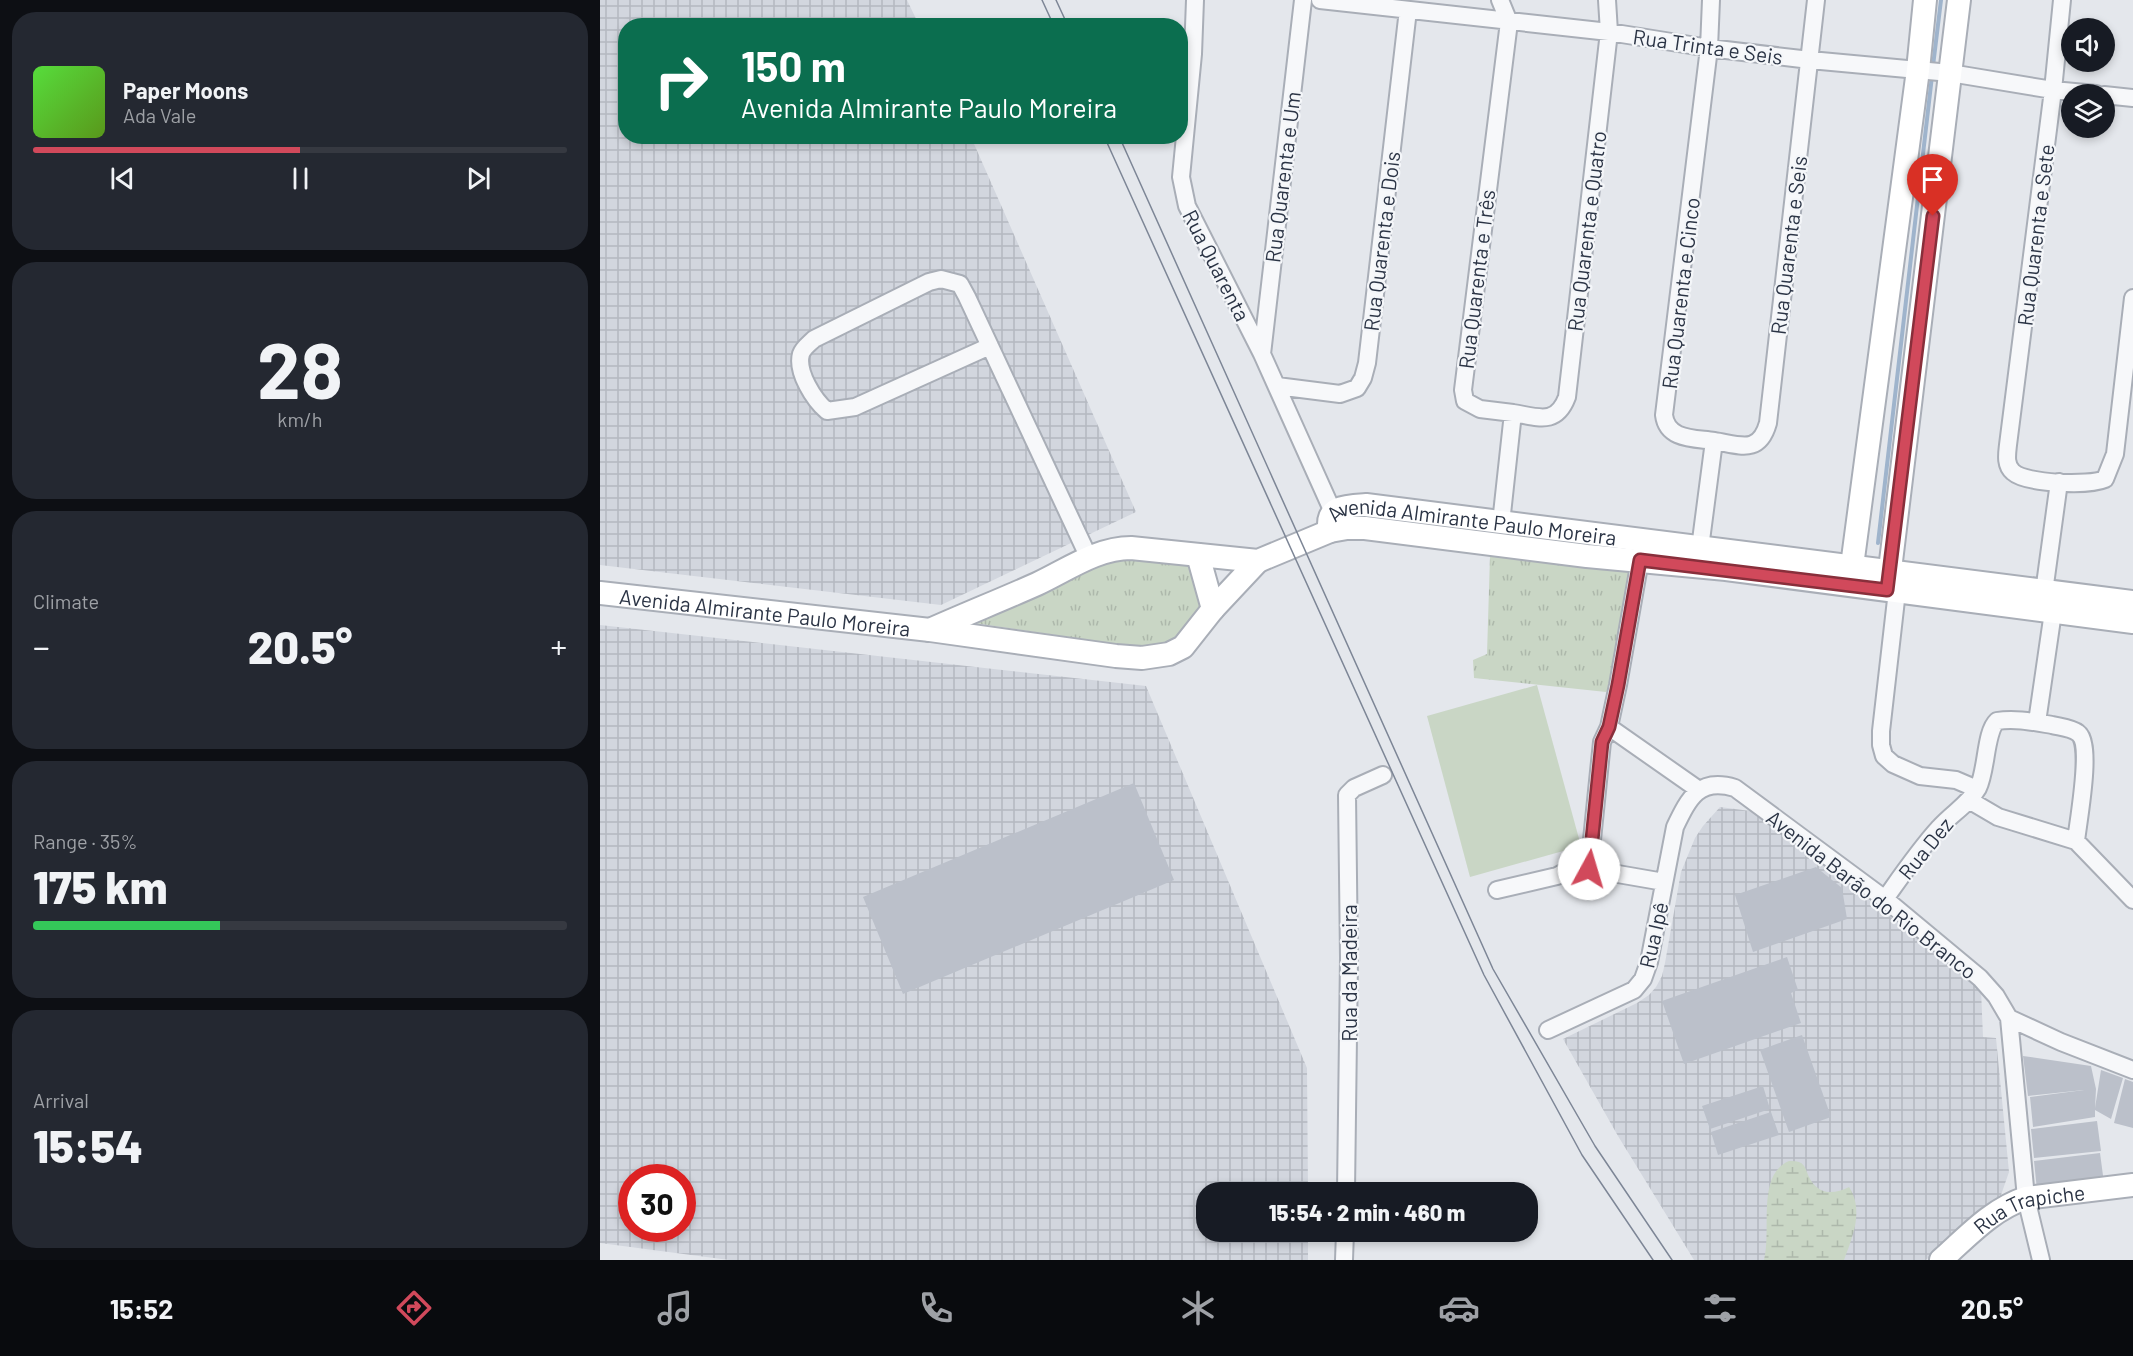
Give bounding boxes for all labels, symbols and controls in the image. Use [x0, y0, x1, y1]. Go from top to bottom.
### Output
map controls [2061, 18, 2115, 138]
button: sound [2061, 18, 2115, 72]
street label: Rua Trinta e Seis [1631, 23, 1785, 69]
text: 150 m [741, 40, 846, 90]
icon: right [642, 42, 720, 120]
text: Paper Moons [123, 77, 248, 103]
button: layers [2061, 84, 2115, 138]
street label: Rua Quarenta e Um [1259, 90, 1305, 264]
text: Avenida Almirante Paulo Moreira [741, 91, 1117, 123]
text: Ada Vale [123, 103, 196, 127]
street label: Rua Quarenta e Quatro [1561, 129, 1611, 333]
street label: Rua Quarenta e Sete [2011, 143, 2059, 327]
street label: Rua Quarenta e Dois [1358, 150, 1404, 332]
street label: Rua Quarenta e Seis [1765, 154, 1811, 336]
pin [1907, 154, 1958, 216]
icon: previous [106, 162, 139, 195]
icon: pause [284, 162, 317, 195]
icon: next [462, 162, 495, 195]
icon: arrive [1916, 163, 1949, 196]
street label: Rua Quarenta e Três [1453, 188, 1499, 370]
street label: Rua Quarenta e Cinco [1656, 196, 1704, 390]
street label: Rua Quarenta [1178, 205, 1256, 325]
text: 28 [257, 321, 343, 415]
text: km/h [277, 407, 323, 431]
street label: Avenida Almirante Paulo Moreira [1320, 492, 1618, 549]
street label: Avenida Almirante Paulo Moreira [618, 583, 912, 640]
text: Climate [33, 589, 99, 613]
text: 20.5° [248, 619, 352, 673]
text: − [33, 626, 50, 666]
text: + [551, 626, 567, 666]
street label: Avenida Barão do Rio Branco [1762, 804, 1982, 984]
street label: Rua Dez [1892, 812, 1958, 884]
text: Range · 35% [33, 829, 137, 853]
position arrow [1557, 837, 1621, 901]
text: 175 km [33, 859, 168, 913]
street label: Rua Ipê [1633, 899, 1673, 971]
street label: Rua da Madeira [1336, 904, 1361, 1042]
text: Arrival [33, 1088, 89, 1112]
text: 15:54 [33, 1118, 143, 1172]
speed limit sign: 30 [618, 1164, 696, 1242]
street label: Rua Trapiche [1968, 1178, 2086, 1238]
text: 15:54 · 2 min · 460 m [1269, 1199, 1465, 1225]
icon: directions [393, 1287, 435, 1329]
icon: music [654, 1287, 696, 1329]
icon: phone [915, 1287, 957, 1329]
icon: climate [1177, 1287, 1219, 1329]
icon: car [1438, 1287, 1480, 1329]
icon: filters [1699, 1287, 1741, 1329]
text: 15:52 [110, 1292, 173, 1324]
text: 20.5° [1961, 1292, 2023, 1324]

